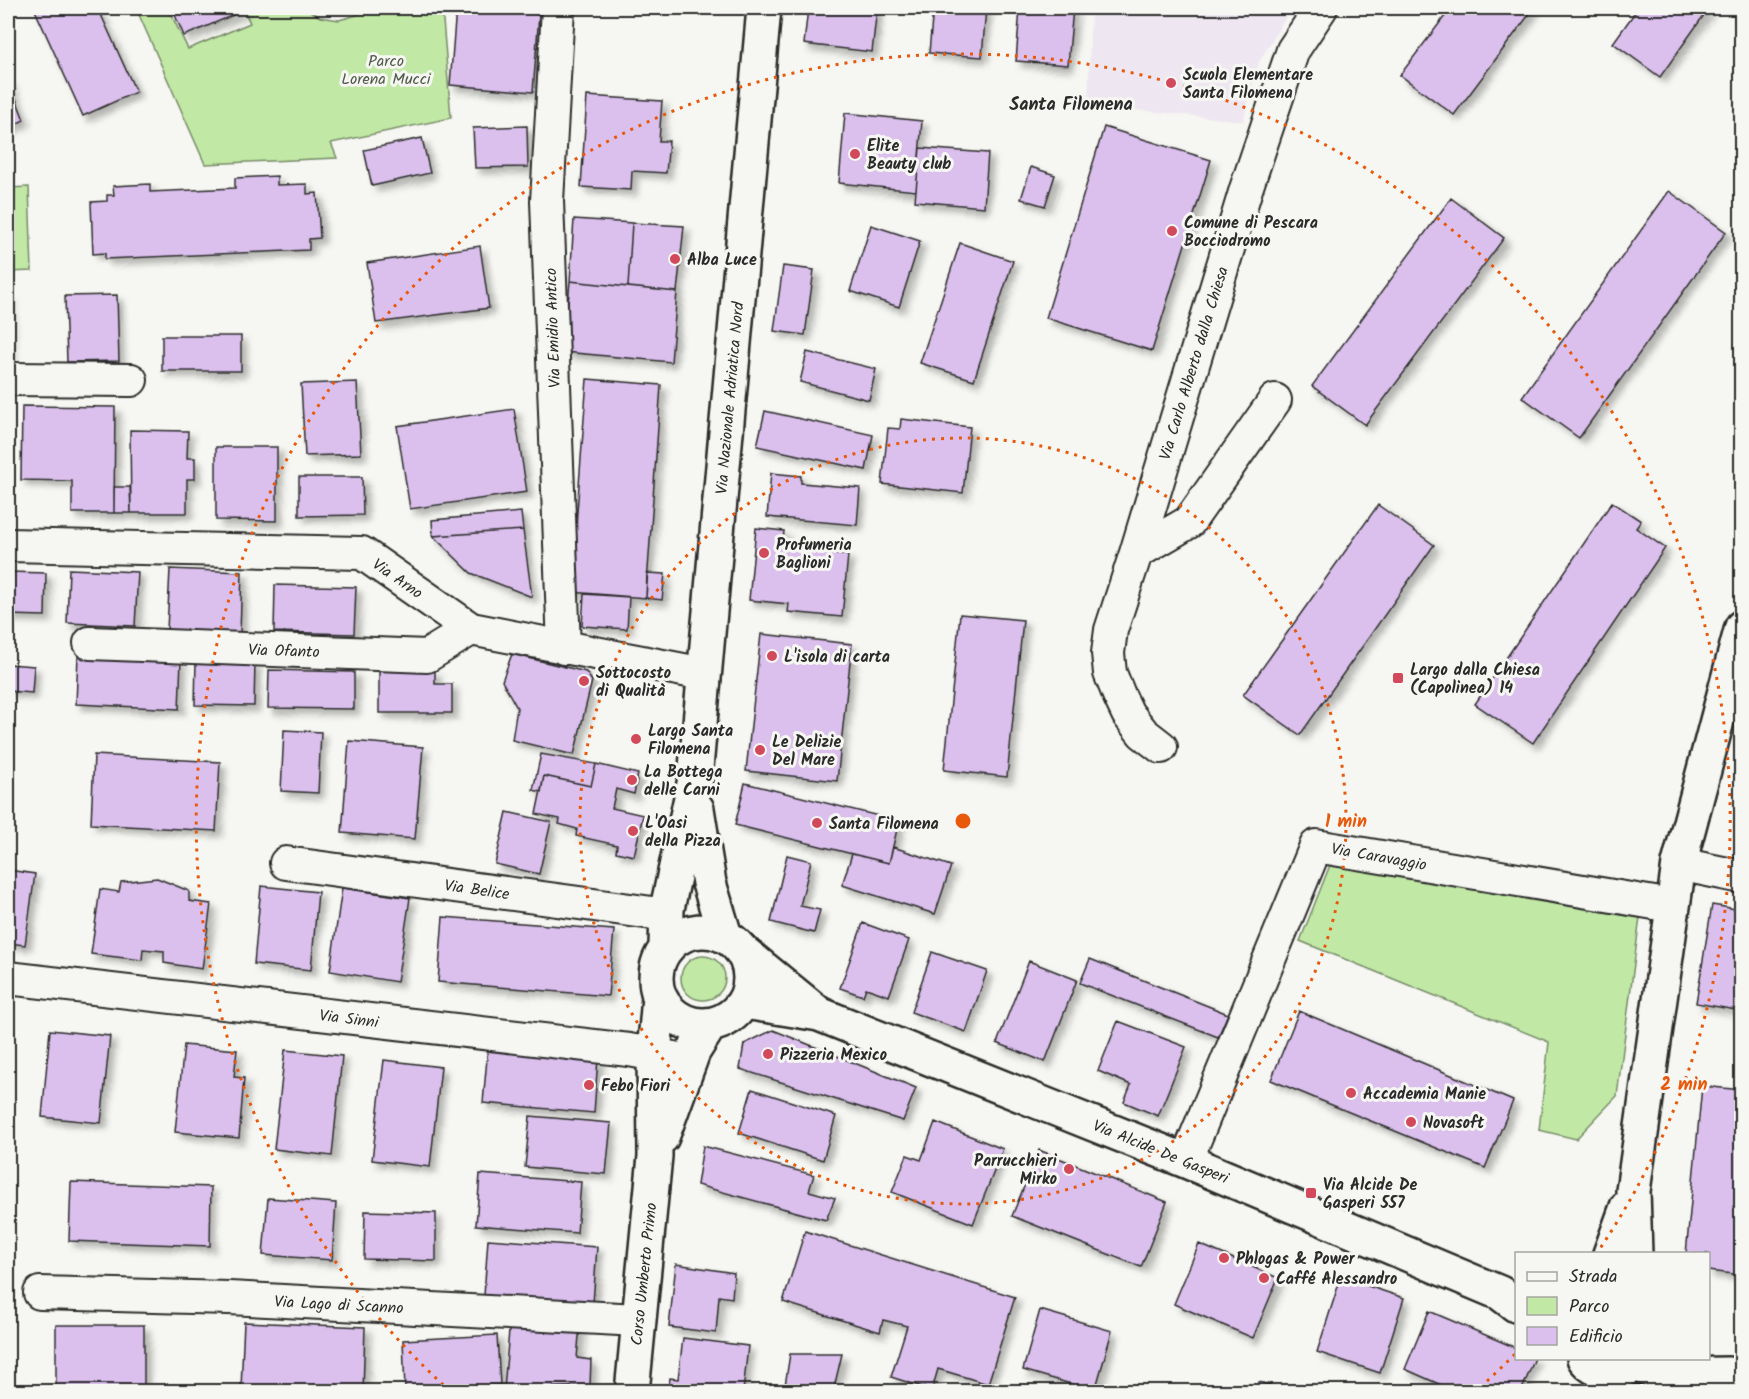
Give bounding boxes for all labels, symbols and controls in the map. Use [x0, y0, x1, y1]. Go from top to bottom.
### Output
park label: Parco Lorena Mucci [341, 49, 432, 92]
place label: Scuola Elementare Santa Filomena [1183, 63, 1313, 106]
marker: Scuola Elementare Santa Filomena [1164, 76, 1178, 90]
district label: Santa Filomena [1009, 91, 1133, 120]
place label: Elite Beauty club [867, 134, 951, 177]
marker: Elite Beauty club [848, 147, 862, 161]
place label: Comune di Pescara Bocciodromo [1184, 211, 1318, 254]
marker: Comune di Pescara Bocciodromo [1165, 224, 1179, 238]
place label: Alba Luce [687, 248, 757, 273]
marker: Alba Luce [668, 252, 682, 266]
street label: Via Carlo Alberto dalla Chiesa [1153, 264, 1236, 463]
street label: Via Emidio Antico [539, 267, 568, 388]
street label: Via Nazionale Adriatica Nord [710, 300, 751, 495]
place label: Profumeria Baglioni [776, 533, 852, 576]
marker: Profumeria Baglioni [757, 546, 771, 560]
street label: Via Arno [367, 553, 428, 606]
street label: Via Ofanto [248, 638, 320, 665]
place label: L'isola di carta [784, 645, 890, 670]
marker: L'isola di carta [765, 649, 779, 663]
place label: Largo dalla Chiesa (Capolinea) 14 [1410, 658, 1540, 701]
place label: Sottocosto di Qualità [596, 661, 671, 704]
marker: Largo dalla Chiesa (Capolinea) 14 [1391, 671, 1405, 685]
marker: Sottocosto di Qualità [577, 674, 591, 688]
place label: Largo Santa Filomena [648, 719, 733, 762]
place label: Le Delizie Del Mare [772, 730, 841, 773]
marker: Largo Santa Filomena [629, 732, 643, 746]
marker: Le Delizie Del Mare [753, 743, 767, 757]
place label: La Bottega delle Carni [644, 760, 722, 803]
marker: La Bottega delle Carni [625, 773, 639, 787]
text: 1 min [1325, 808, 1367, 837]
place label: L'Oasi della Pizza [645, 811, 721, 854]
centre of rings [953, 811, 973, 831]
place label: Santa Filomena [829, 812, 939, 837]
marker: Santa Filomena [810, 816, 824, 830]
marker: L'Oasi della Pizza [626, 824, 640, 838]
street label: Via Caravaggio [1329, 837, 1428, 878]
street label: Via Belice [443, 874, 511, 907]
street label: Via Sinni [318, 1003, 381, 1036]
place label: Pizzeria Mexico [780, 1043, 887, 1068]
marker: Pizzeria Mexico [761, 1047, 775, 1061]
text: 2 min [1661, 1071, 1707, 1100]
place label: Febo Fiori [601, 1074, 671, 1099]
marker: Febo Fiori [582, 1078, 596, 1092]
place label: Accademia Manie [1363, 1082, 1486, 1107]
marker: Accademia Manie [1344, 1086, 1358, 1100]
place label: Novasoft [1423, 1111, 1485, 1136]
street label: Via Alcide De Gasperi [1089, 1114, 1233, 1191]
marker: Novasoft [1404, 1115, 1418, 1129]
place label: Parrucchieri Mirko [974, 1149, 1058, 1192]
marker: Parrucchieri Mirko [1062, 1162, 1076, 1176]
place label: Via Alcide De Gasperi 557 [1323, 1173, 1418, 1216]
marker: Via Alcide De Gasperi 557 [1304, 1186, 1318, 1200]
street label: Corso Umberto Primo [625, 1202, 664, 1347]
place label: Phlogas & Power [1236, 1247, 1356, 1272]
marker: Phlogas & Power [1217, 1251, 1231, 1265]
legend [1515, 1252, 1710, 1360]
text: Strada [1569, 1263, 1617, 1292]
place label: Caffé Alessandro [1276, 1267, 1397, 1292]
marker: Caffé Alessandro [1257, 1271, 1271, 1285]
street label: Via Lago di Scanno [274, 1290, 404, 1321]
text: Parco [1569, 1293, 1609, 1322]
text: Edificio [1569, 1323, 1623, 1352]

